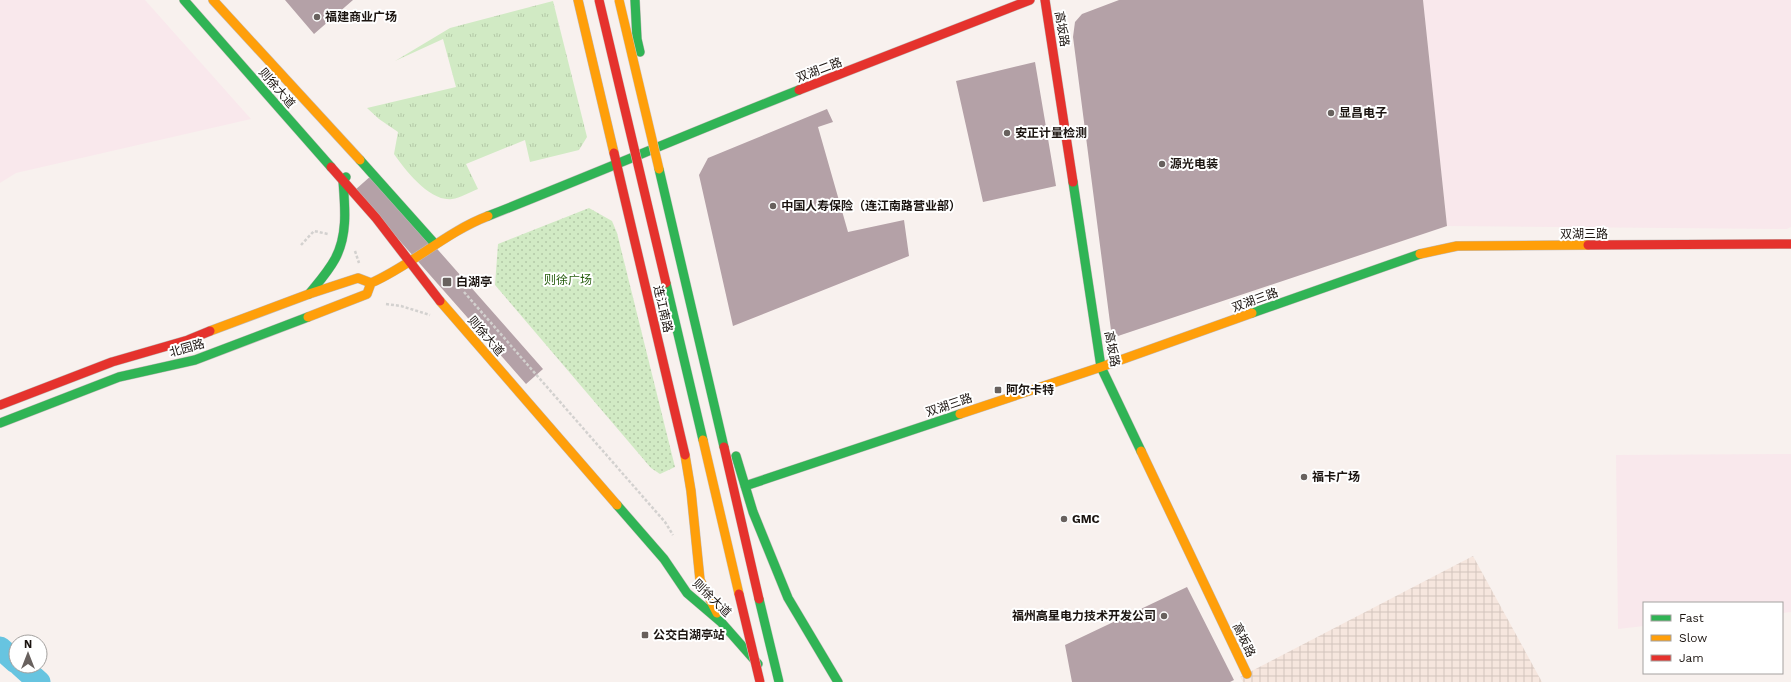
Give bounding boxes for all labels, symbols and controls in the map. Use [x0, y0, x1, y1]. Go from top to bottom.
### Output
place label: 福建商业广场 [325, 10, 397, 24]
street label: 高坂路 [1052, 10, 1072, 48]
marker: 福建商业广场 [312, 12, 322, 22]
street label: 双湖二路 [794, 55, 844, 85]
street label: 则徐大道 [256, 65, 298, 111]
place label: 显昌电子 [1339, 106, 1387, 120]
marker: 显昌电子 [1326, 108, 1336, 118]
place label: 安正计量检测 [1015, 126, 1087, 140]
marker: 安正计量检测 [1002, 128, 1012, 138]
place label: 源光电装 [1170, 157, 1218, 171]
marker: 源光电装 [1157, 159, 1167, 169]
place label: 中国人寿保险（连江南路营业部） [781, 199, 961, 213]
marker: 中国人寿保险（连江南路营业部） [768, 201, 778, 211]
street label: 双湖三路 [1560, 227, 1608, 241]
park label: 则徐广场 [544, 273, 592, 287]
place label: 白湖亭 [456, 275, 492, 289]
marker: 白湖亭 [441, 276, 453, 288]
street label: 连江南路 [651, 284, 675, 334]
street label: 双湖三路 [1230, 285, 1280, 315]
street label: 则徐大道 [465, 313, 507, 359]
street label: 高坂路 [1102, 330, 1122, 368]
street label: 北园路 [168, 336, 206, 360]
place label: 阿尔卡特 [1006, 383, 1054, 397]
marker: 阿尔卡特 [993, 385, 1003, 395]
street label: 双湖三路 [924, 391, 974, 419]
place label: 福卡广场 [1312, 470, 1360, 484]
marker: 福卡广场 [1299, 472, 1309, 482]
place label: GMC [1072, 512, 1100, 526]
marker: GMC [1059, 514, 1069, 524]
street label: 则徐大道 [690, 576, 734, 620]
legend [1643, 602, 1783, 674]
place label: 福州高星电力技术开发公司 [1012, 609, 1156, 623]
marker: 福州高星电力技术开发公司 [1159, 611, 1169, 621]
text: Fast [1679, 611, 1704, 625]
street label: 高坂路 [1230, 621, 1258, 659]
place label: 公交白湖亭站 [653, 628, 725, 642]
marker: 公交白湖亭站 [640, 630, 650, 640]
text: Slow [1679, 631, 1707, 645]
north arrow [8, 634, 48, 674]
text: N [24, 638, 32, 651]
text: Jam [1679, 651, 1704, 665]

